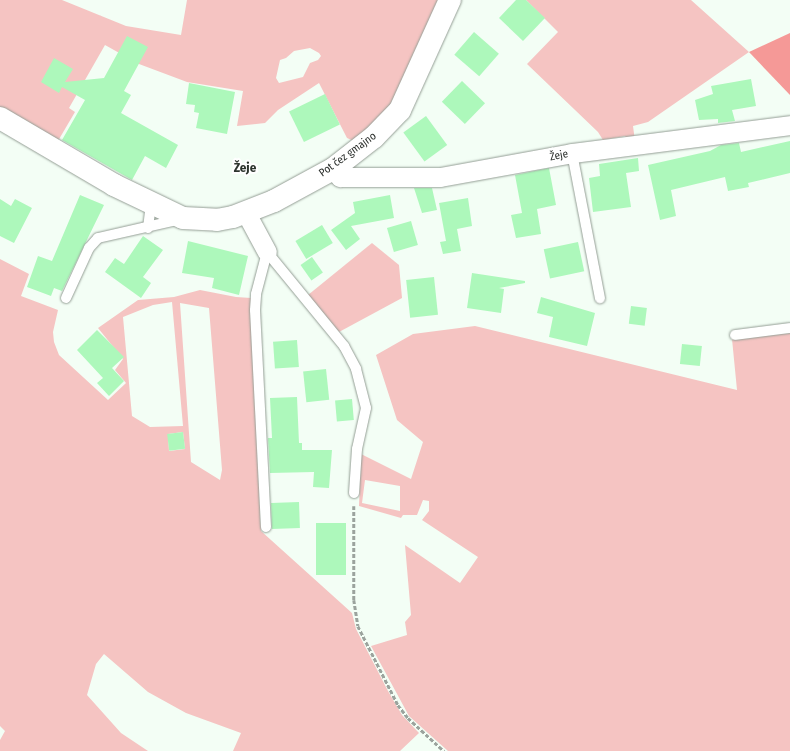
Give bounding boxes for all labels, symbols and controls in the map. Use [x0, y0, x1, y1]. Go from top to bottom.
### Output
street label: Pot čez gmajno [317, 130, 379, 180]
street label: Žeje [549, 148, 569, 164]
district label: Žeje [234, 160, 256, 176]

